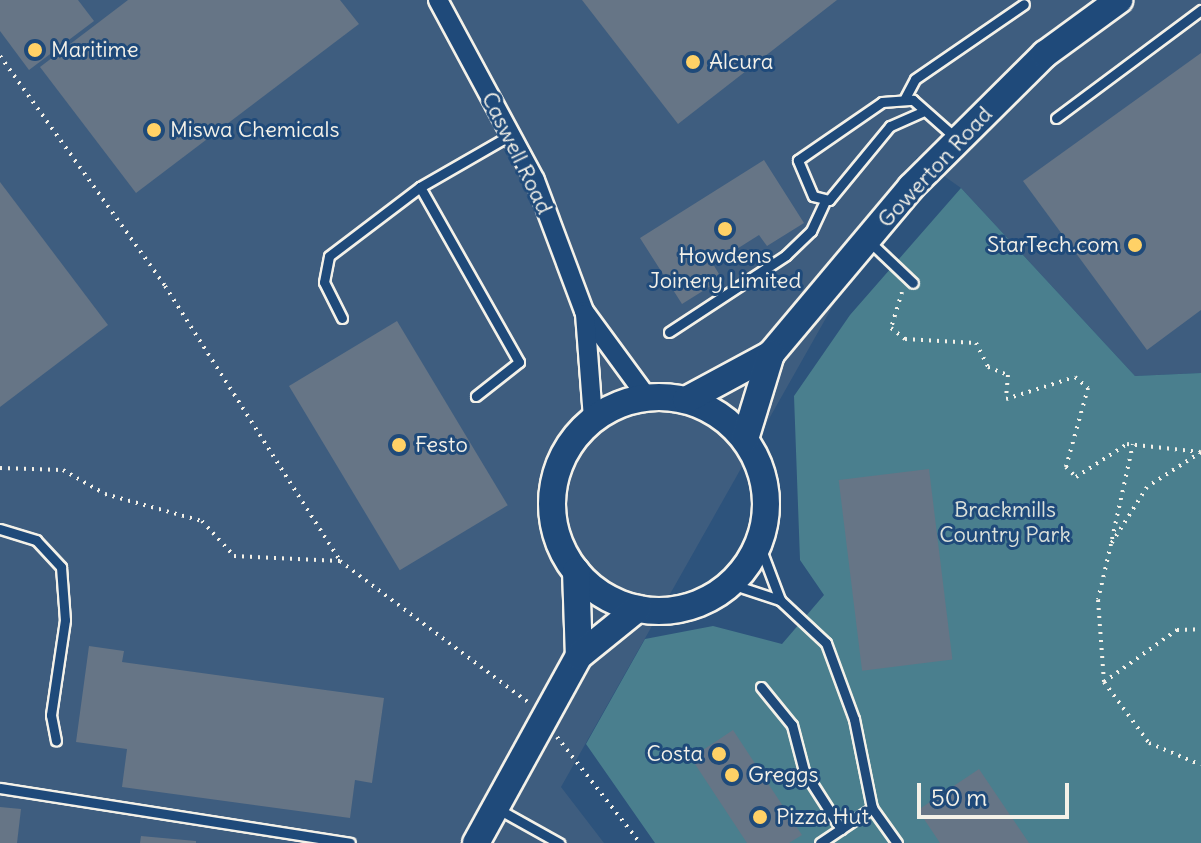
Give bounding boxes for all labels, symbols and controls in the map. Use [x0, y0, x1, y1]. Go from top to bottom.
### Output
place label: Maritime [51, 37, 139, 63]
marker: Maritime [26, 41, 44, 59]
place label: Alcura [709, 49, 773, 75]
marker: Alcura [684, 53, 702, 71]
street label: Caswell Road [476, 88, 558, 218]
street label: Gowerton Road [872, 101, 998, 233]
place label: Miswa Chemicals [170, 117, 340, 143]
marker: Miswa Chemicals [145, 121, 163, 139]
marker: Howdens Joinery Limited [716, 220, 734, 238]
place label: StarTech.com [987, 232, 1119, 258]
marker: StarTech.com [1126, 236, 1144, 254]
place label: Howdens Joinery Limited [649, 242, 801, 294]
place label: Festo [415, 432, 468, 458]
marker: Festo [390, 436, 408, 454]
park label: Brackmills Country Park [939, 496, 1071, 548]
place label: Costa [646, 741, 703, 767]
marker: Costa [710, 745, 728, 763]
place label: Greggs [748, 762, 819, 788]
marker: Greggs [723, 766, 741, 784]
scale bar [921, 767, 1073, 817]
text: 50 m [931, 782, 987, 812]
place label: Pizza Hut [776, 804, 869, 830]
marker: Pizza Hut [751, 808, 769, 826]

